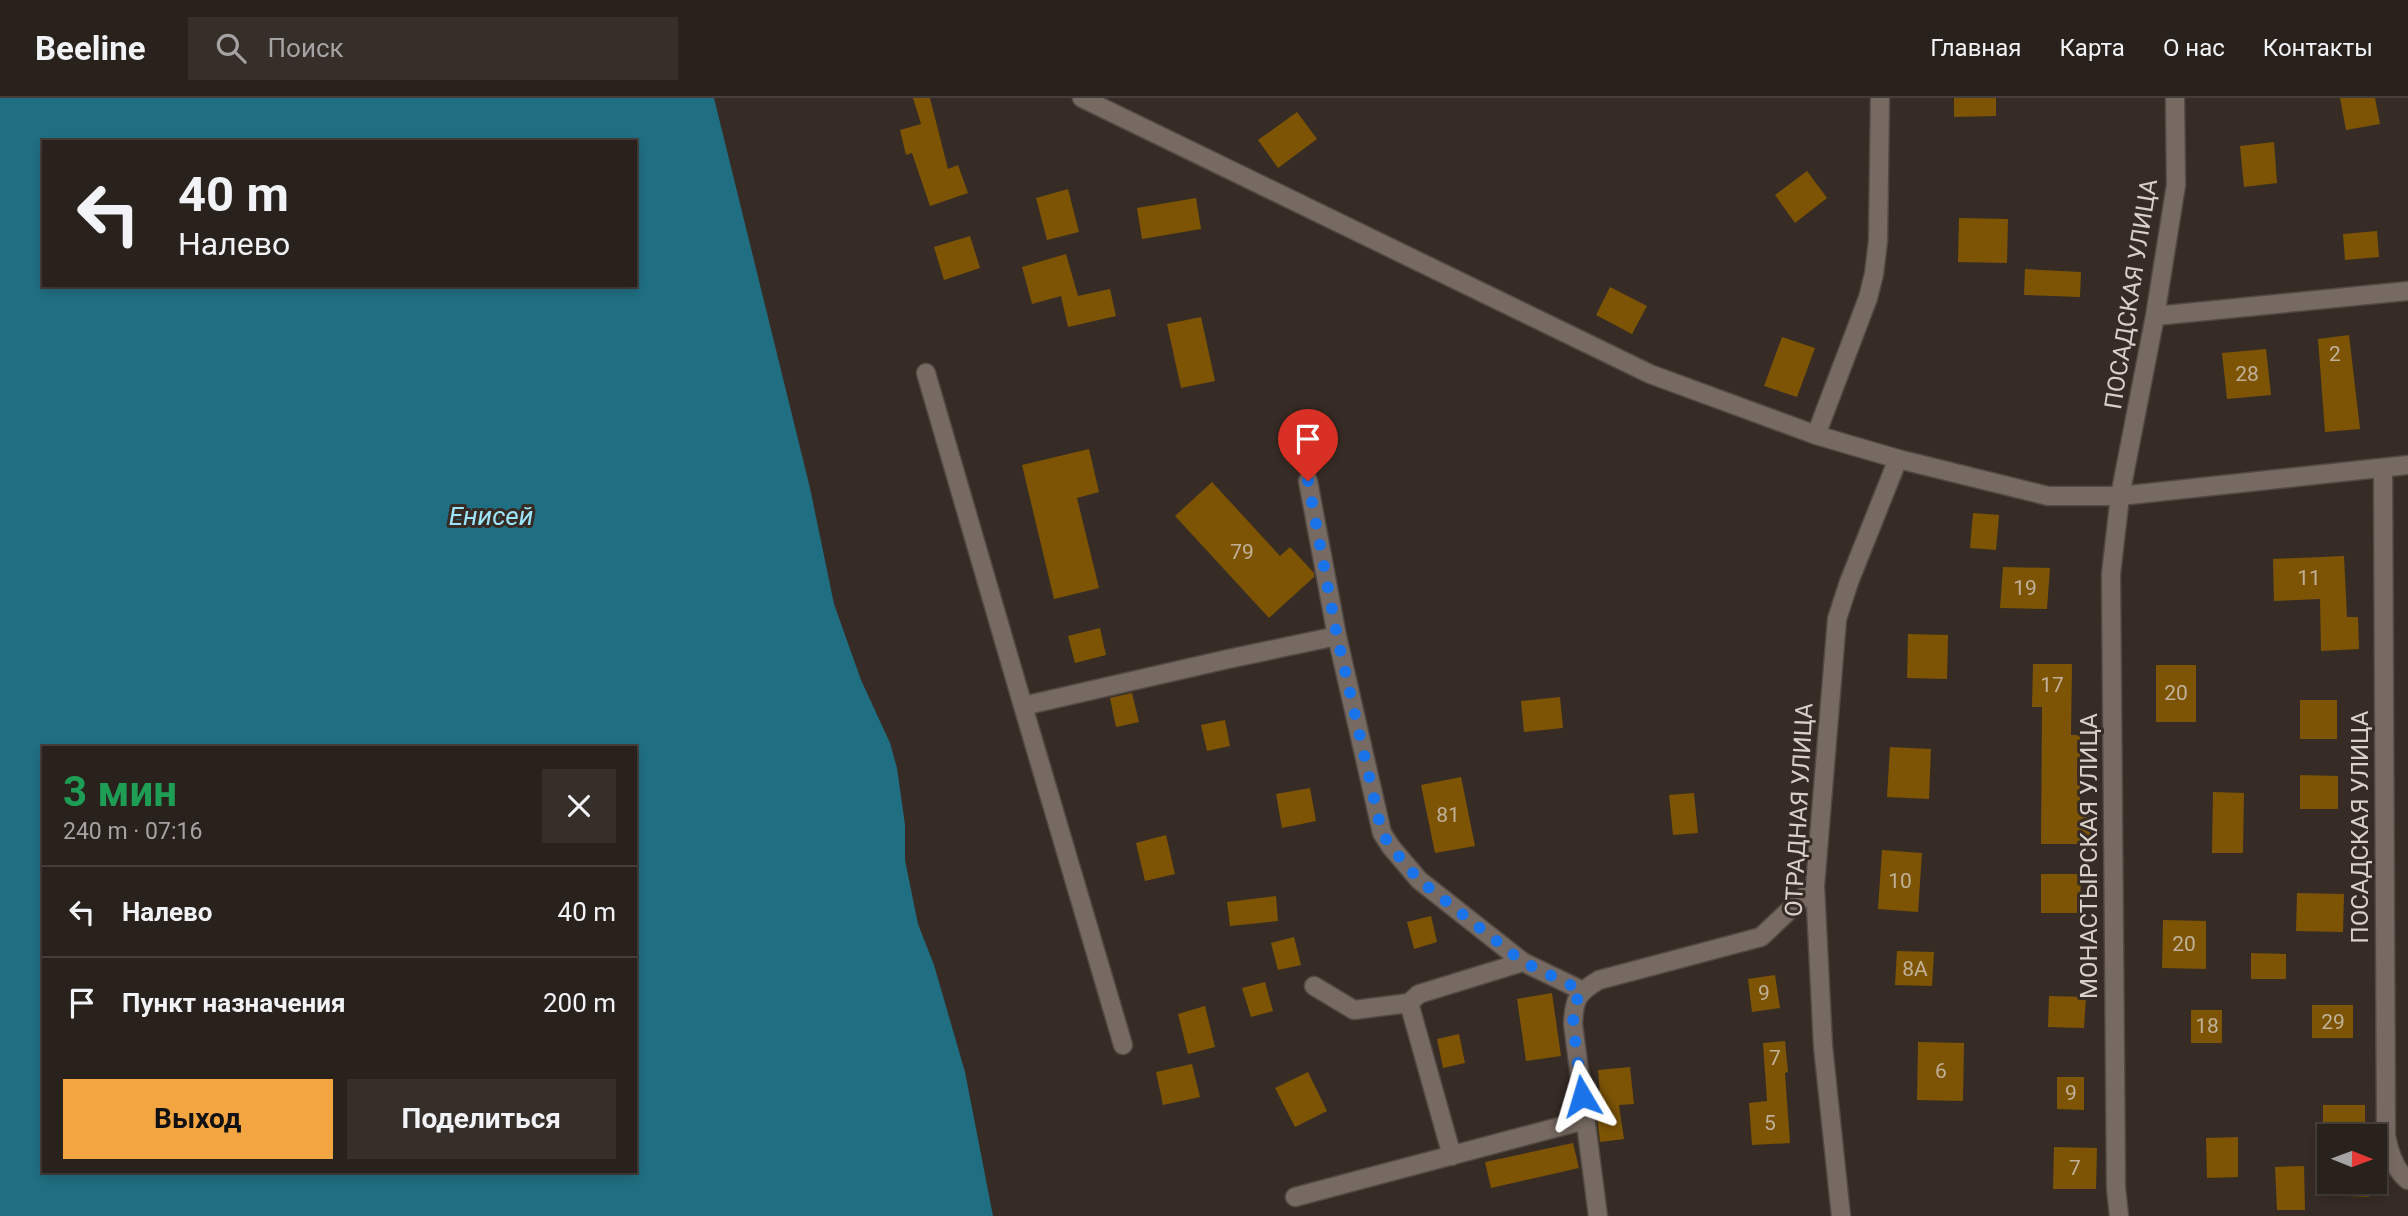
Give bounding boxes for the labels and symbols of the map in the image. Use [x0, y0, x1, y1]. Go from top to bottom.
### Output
street label: ПОСАДСКАЯ УЛИЦА [2099, 176, 2163, 411]
house number: 2 [2329, 342, 2341, 366]
house number: 28 [2235, 362, 2259, 386]
pin [1278, 409, 1338, 481]
water label: Енисей [449, 501, 533, 531]
house number: 79 [1230, 540, 1254, 564]
house number: 11 [2297, 566, 2321, 590]
house number: 19 [2013, 576, 2037, 600]
house number: 17 [2040, 673, 2064, 697]
house number: 20 [2164, 681, 2188, 705]
street label: ОТРАДНАЯ УЛИЦА [1779, 702, 1819, 918]
street label: ПОСАДСКАЯ УЛИЦА [2346, 710, 2374, 943]
street label: МОНАСТЫРСКАЯ УЛИЦА [2075, 713, 2103, 999]
house number: 81 [1436, 803, 1460, 827]
house number: 10 [1888, 869, 1912, 893]
house number: 20 [2172, 932, 2196, 956]
house number: 8А [1902, 957, 1928, 981]
house number: 9 [1758, 981, 1770, 1005]
house number: 29 [2321, 1010, 2345, 1034]
house number: 18 [2195, 1014, 2219, 1038]
house number: 7 [1769, 1046, 1781, 1070]
position arrow [1545, 1059, 1619, 1133]
house number: 6 [1935, 1059, 1947, 1083]
house number: 9 [2065, 1081, 2077, 1105]
house number: 5 [1764, 1111, 1776, 1135]
north arrow [2317, 1124, 2387, 1194]
house number: 7 [2069, 1156, 2081, 1180]

